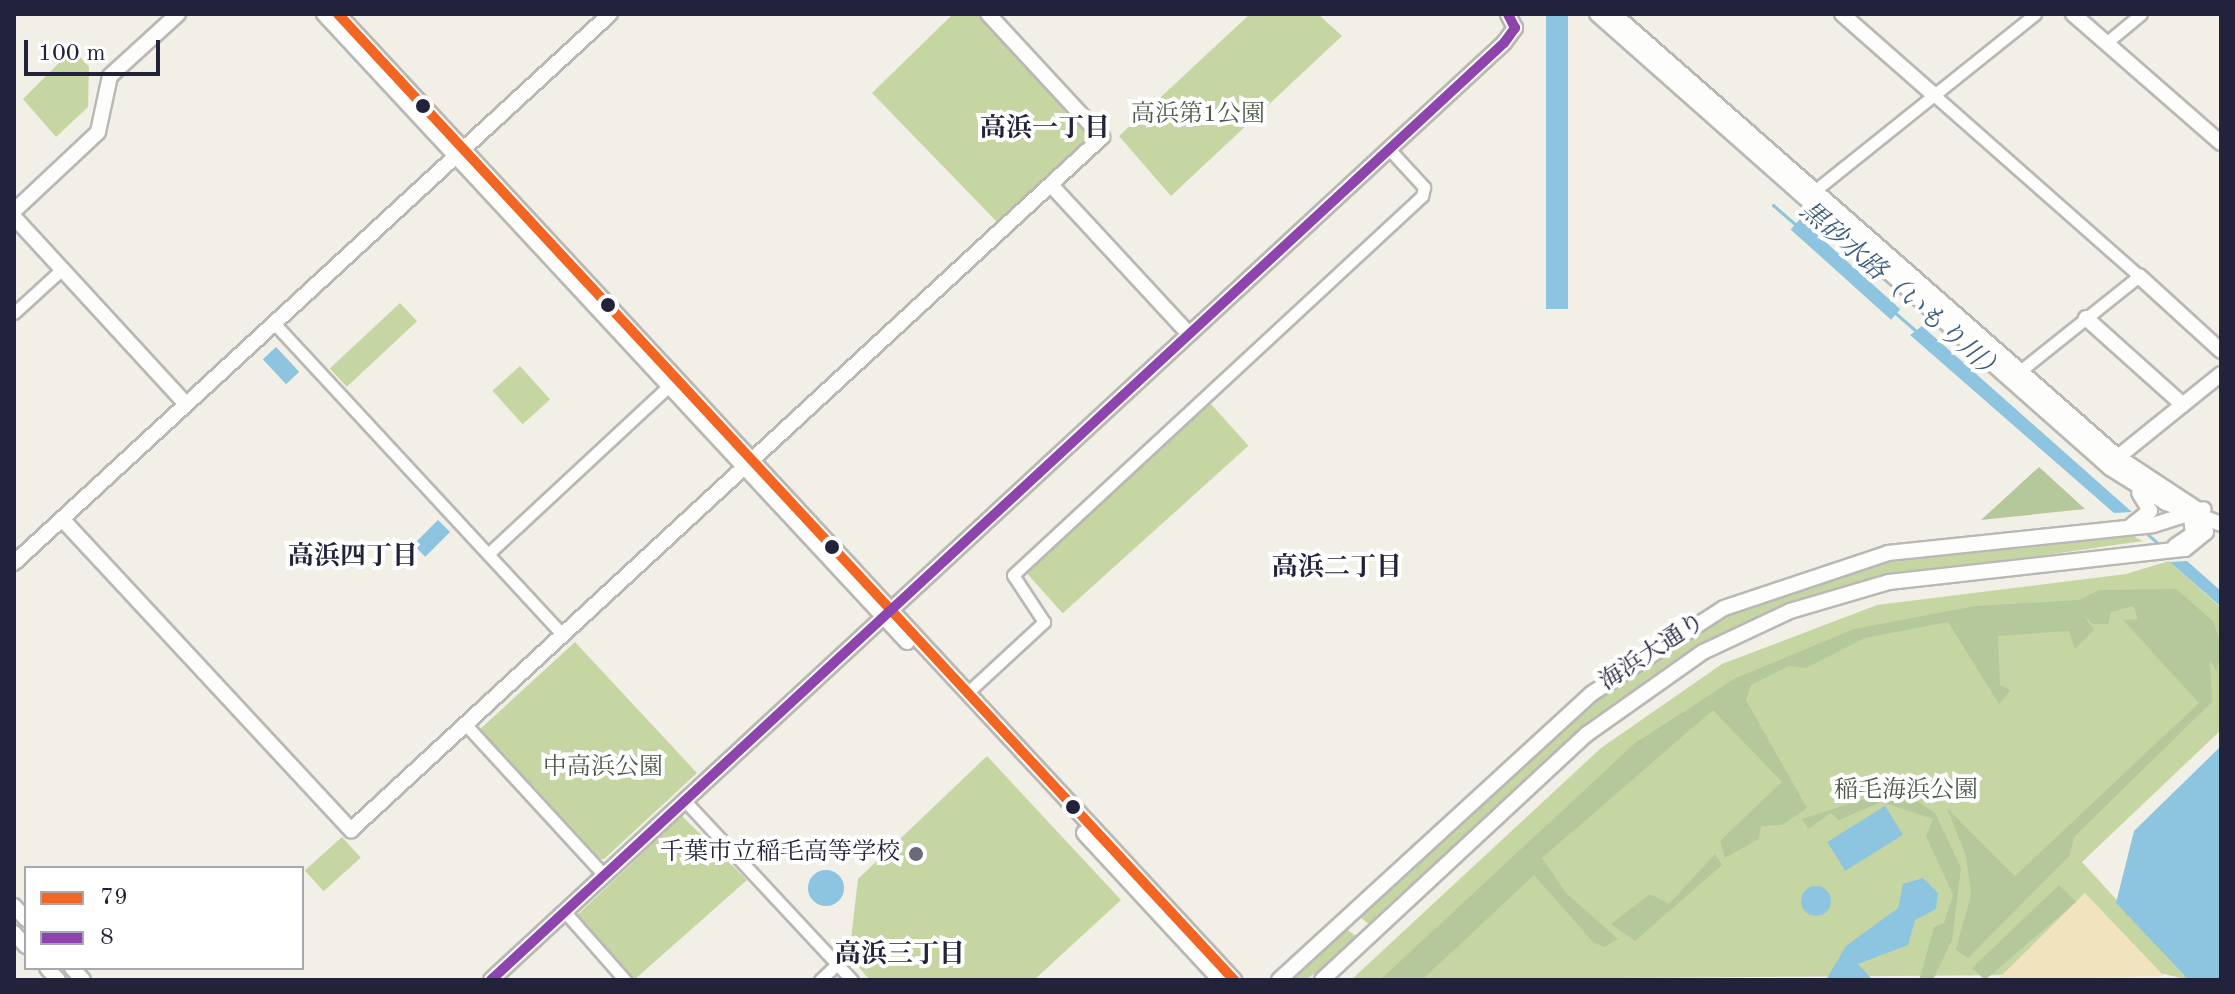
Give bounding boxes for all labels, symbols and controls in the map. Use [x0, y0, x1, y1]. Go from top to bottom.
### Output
scale bar [28, 24, 164, 74]
text: 100 m [38, 42, 106, 66]
unlabelled marker [415, 98, 431, 114]
park label: 高浜第1公園 [1131, 102, 1265, 130]
district label: 高浜一丁目 [980, 114, 1110, 146]
water label: 黒砂水路（いもり川） [1793, 196, 2009, 390]
unlabelled marker [600, 297, 616, 313]
unlabelled marker [824, 539, 840, 555]
district label: 高浜四丁目 [288, 542, 418, 574]
district label: 高浜二丁目 [1272, 553, 1402, 585]
street label: 海浜大通り [1595, 608, 1711, 698]
park label: 中高浜公園 [543, 755, 663, 783]
park label: 稲毛海浜公園 [1834, 778, 1978, 806]
unlabelled marker [1065, 799, 1081, 815]
place label: 千葉市立稲毛高等学校 [660, 840, 900, 868]
marker: 千葉市立稲毛高等学校 [907, 845, 925, 863]
legend [24, 866, 304, 970]
text: 79 [100, 886, 128, 910]
text: 8 [100, 926, 114, 950]
district label: 高浜三丁目 [835, 940, 965, 972]

